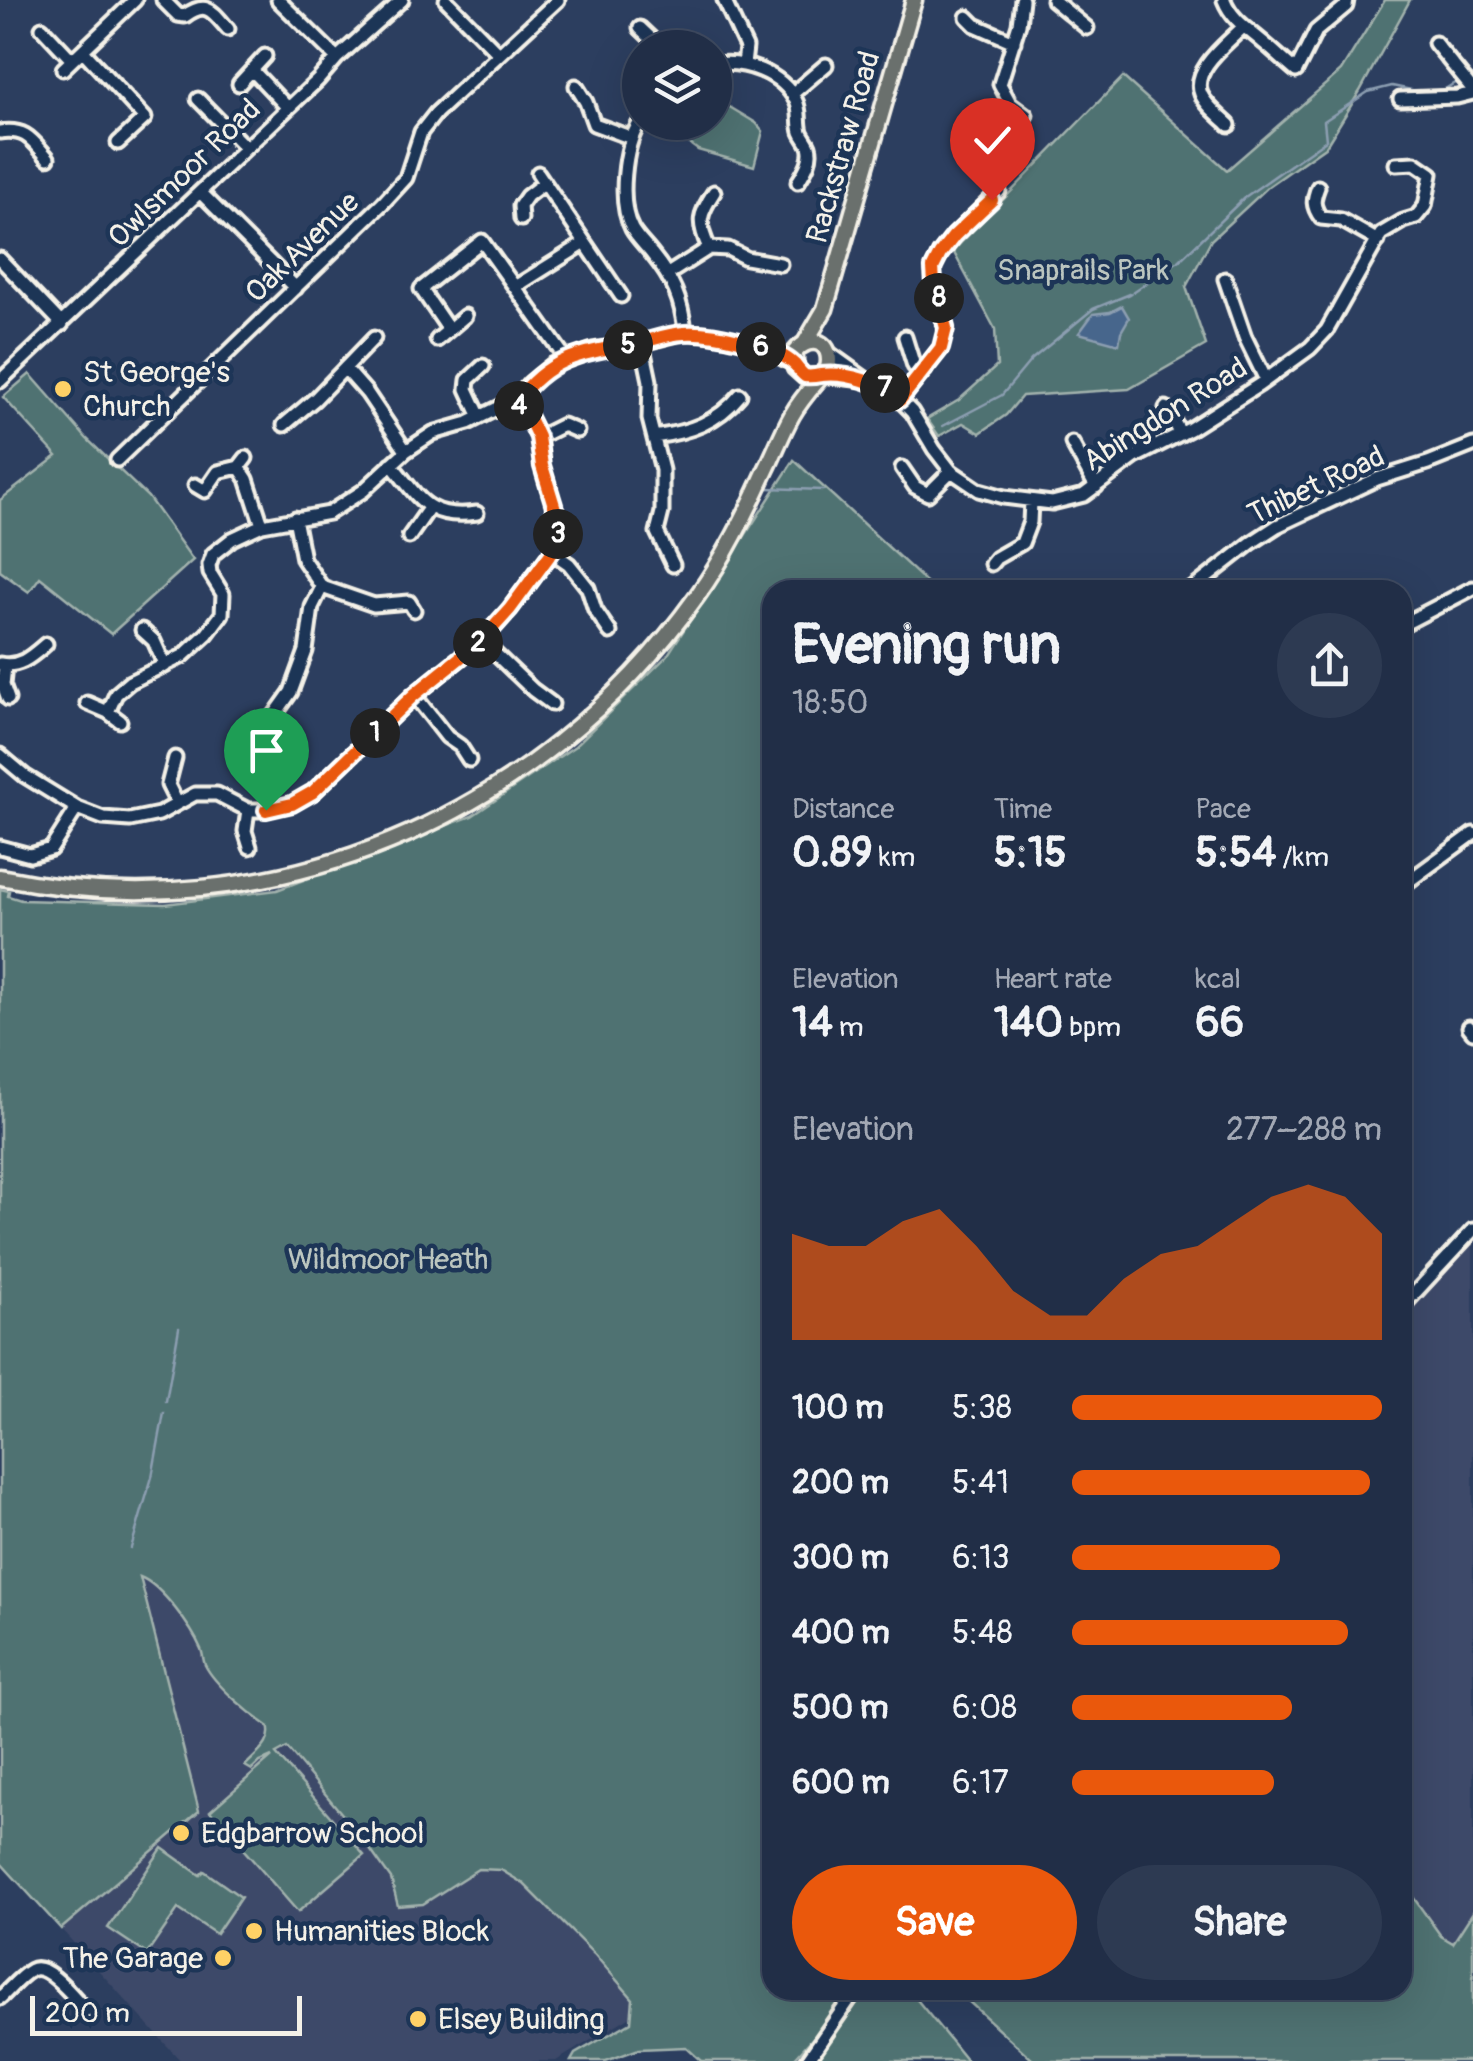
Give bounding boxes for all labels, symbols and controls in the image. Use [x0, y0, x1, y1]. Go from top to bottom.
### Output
map controls [622, 30, 732, 140]
button: layers [622, 30, 732, 140]
street label: Rackstraw Road [798, 47, 889, 247]
street label: Owlsmoor Road [100, 91, 268, 255]
pin [950, 98, 1035, 201]
icon: check [965, 113, 1020, 168]
street label: Oak Avenue [238, 184, 367, 311]
park label: Snaprails Park [997, 252, 1170, 289]
pin: 8 [914, 273, 964, 323]
text: 8 [932, 280, 946, 315]
pin: 5 [603, 320, 653, 370]
pin: 6 [736, 322, 786, 372]
text: 5 [620, 327, 636, 362]
text: 6 [753, 329, 769, 364]
street label: Abingdon Road [1076, 349, 1254, 480]
place label: St George's Church [83, 354, 230, 425]
pin: 7 [860, 363, 910, 413]
text: 7 [878, 370, 892, 405]
marker: St George's Church [52, 378, 74, 400]
pin: 4 [494, 381, 544, 431]
text: 4 [511, 388, 527, 423]
street label: Thibet Road [1242, 438, 1390, 533]
pin: 3 [533, 509, 583, 559]
text: 3 [550, 516, 566, 551]
text: Evening run [792, 611, 1061, 680]
button: share [1277, 613, 1382, 718]
pin: 2 [453, 618, 503, 668]
text: 2 [470, 625, 486, 660]
text: 18:50 [792, 683, 868, 723]
pin [224, 708, 309, 811]
pin: 1 [350, 708, 400, 758]
text: 1 [370, 715, 380, 750]
icon: arrive [239, 723, 294, 778]
text: Distance [792, 792, 894, 827]
text: Time [994, 792, 1052, 827]
text: Pace [1195, 792, 1251, 827]
text: 0.89 [792, 827, 873, 879]
text: 5:15 [994, 827, 1067, 879]
text: 5:54 [1195, 827, 1276, 879]
text: km [873, 840, 915, 875]
text: /km [1276, 840, 1329, 875]
text: Elevation [792, 962, 899, 997]
text: Heart rate [994, 962, 1112, 997]
text: kcal [1195, 962, 1241, 997]
text: 14 [792, 997, 833, 1049]
text: 140 [994, 997, 1063, 1049]
text: 66 [1195, 997, 1244, 1049]
text: m [833, 1010, 864, 1045]
text: bpm [1063, 1010, 1121, 1045]
text: Elevation [792, 1110, 914, 1150]
text: 277–288 m [1226, 1110, 1382, 1150]
park label: Wildmoor Heath [288, 1241, 488, 1278]
text: 100 m [792, 1388, 884, 1428]
text: 5:38 [952, 1388, 1012, 1428]
text: 200 m [792, 1463, 889, 1503]
text: 5:41 [952, 1463, 1009, 1503]
text: 300 m [792, 1538, 889, 1578]
text: 6:13 [952, 1538, 1010, 1578]
text: 400 m [792, 1613, 890, 1653]
text: 5:48 [952, 1613, 1013, 1653]
text: 500 m [792, 1688, 888, 1728]
text: 6:08 [952, 1688, 1017, 1728]
text: 600 m [792, 1763, 890, 1803]
text: 6:17 [952, 1763, 1009, 1803]
place label: Edgbarrow School [201, 1815, 424, 1852]
marker: Edgbarrow School [170, 1822, 192, 1844]
button: Save [792, 1865, 1077, 1980]
button: Share [1097, 1865, 1382, 1980]
place label: Humanities Block [274, 1913, 490, 1950]
marker: Humanities Block [243, 1920, 265, 1942]
place label: The Garage [63, 1940, 203, 1977]
marker: The Garage [212, 1947, 234, 1969]
scale bar [30, 1991, 302, 2036]
text: 200 m [45, 1996, 130, 2031]
place label: Elsey Building [438, 2001, 605, 2038]
marker: Elsey Building [407, 2008, 429, 2030]

